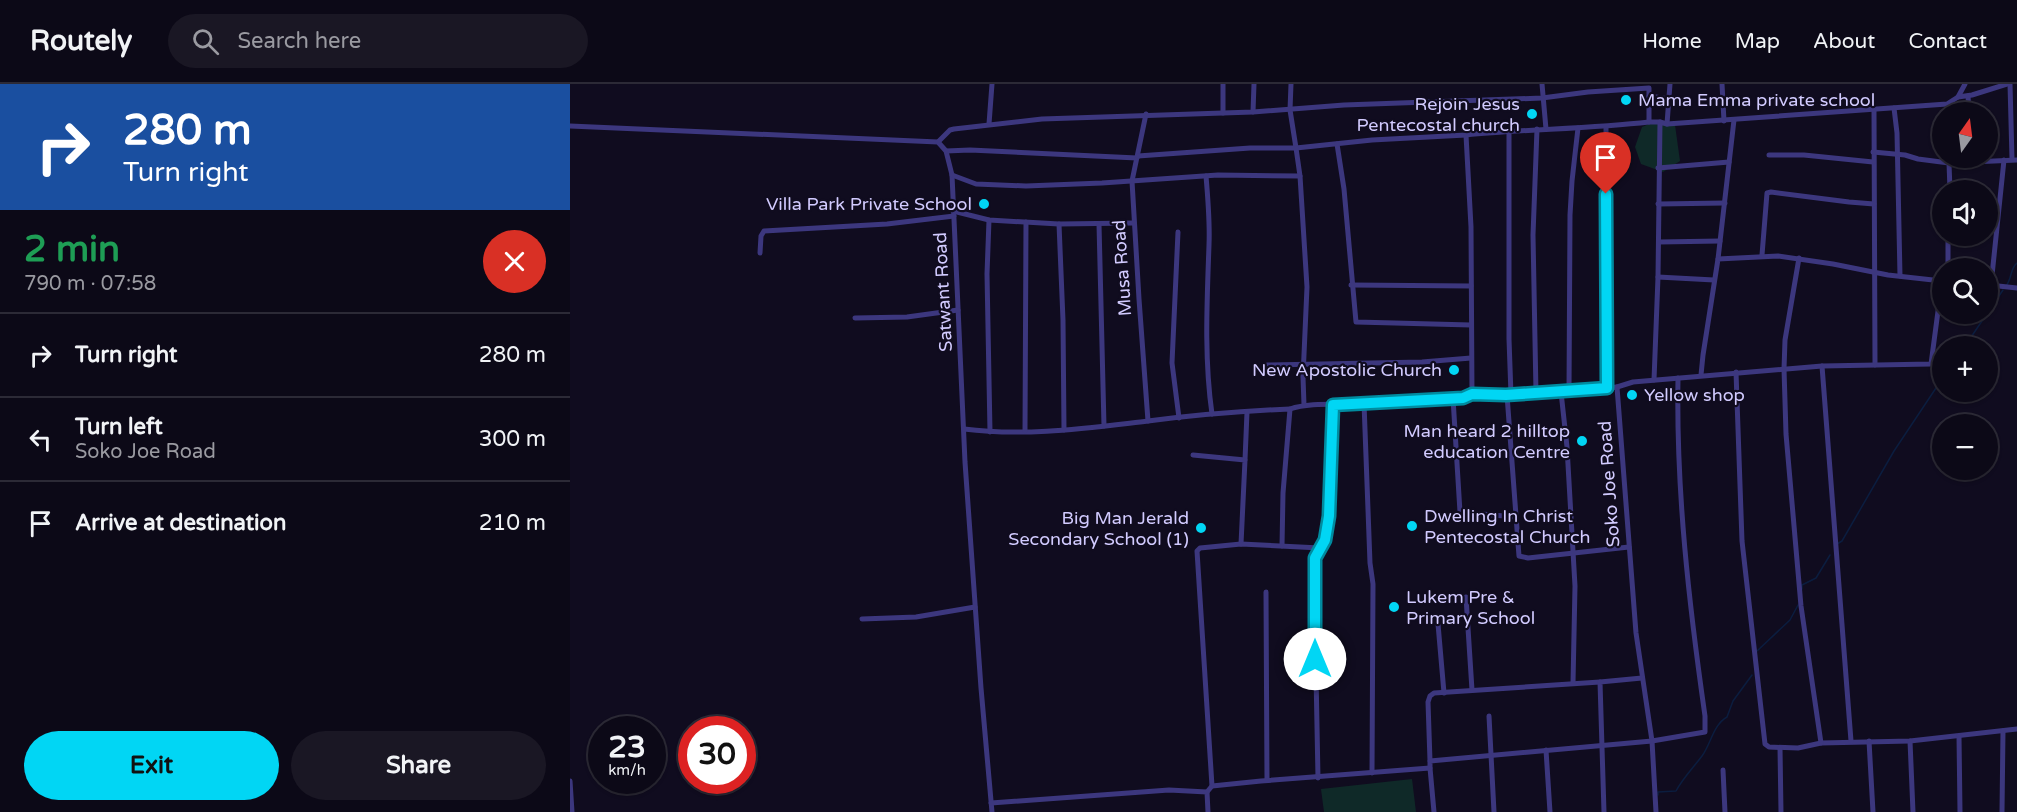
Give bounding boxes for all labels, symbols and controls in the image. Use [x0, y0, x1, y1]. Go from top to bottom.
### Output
search box [168, 14, 588, 68]
text: Routely [30, 24, 132, 58]
icon: search [189, 25, 222, 58]
text: Search here [237, 28, 361, 54]
text: Home [1642, 29, 1702, 54]
text: Map [1735, 29, 1780, 54]
text: About [1813, 29, 1875, 54]
text: Contact [1908, 29, 1987, 54]
place label: Mama Emma private school [1638, 89, 1875, 111]
place label: Rejoin Jesus Pentecostal church [1356, 93, 1520, 136]
marker: Mama Emma private school [1619, 93, 1633, 107]
north arrow [1932, 102, 1998, 168]
map controls [1932, 102, 1998, 480]
text: 280 m [123, 105, 252, 156]
marker: Rejoin Jesus Pentecostal church [1525, 107, 1539, 121]
icon: right [24, 108, 102, 186]
pin [1580, 132, 1631, 194]
icon: arrive [1589, 141, 1622, 174]
text: Turn right [123, 156, 249, 189]
button: sound [1932, 180, 1998, 246]
place label: Villa Park Private School [766, 193, 972, 215]
marker: Villa Park Private School [977, 197, 991, 211]
street label: Musa Road [1108, 219, 1136, 317]
text: 2 min [24, 228, 120, 271]
button: close [483, 230, 546, 293]
street label: Satwant Road [929, 232, 957, 352]
button: search [1932, 258, 1998, 324]
text: 790 m · 07:58 [24, 272, 156, 296]
button: + [1932, 336, 1998, 402]
icon: right [24, 339, 57, 372]
text: Turn right [75, 342, 177, 368]
text: 280 m [479, 342, 546, 368]
place label: New Apostolic Church [1252, 359, 1442, 381]
marker: New Apostolic Church [1447, 363, 1461, 377]
place label: Yellow shop [1644, 384, 1745, 406]
marker: Yellow shop [1625, 388, 1639, 402]
text: Turn left [75, 414, 163, 440]
button: − [1932, 414, 1998, 480]
place label: Man heard 2 hilltop education Centre [1403, 420, 1570, 463]
street label: Soko Joe Road [1594, 420, 1624, 548]
icon: left [24, 423, 57, 456]
text: 300 m [479, 426, 546, 452]
marker: Man heard 2 hilltop education Centre [1575, 434, 1589, 448]
text: Soko Joe Road [75, 440, 216, 464]
place label: Dwelling In Christ Pentecostal Church [1424, 505, 1590, 548]
icon: arrive [24, 507, 57, 540]
place label: Big Man Jerald Secondary School (1) [1008, 507, 1189, 550]
text: Arrive at destination [75, 510, 286, 536]
text: 210 m [479, 510, 546, 536]
marker: Dwelling In Christ Pentecostal Church [1405, 519, 1419, 533]
marker: Big Man Jerald Secondary School (1) [1194, 521, 1208, 535]
place label: Lukem Pre & Primary School [1406, 586, 1535, 629]
marker: Lukem Pre & Primary School [1387, 600, 1401, 614]
position arrow [1283, 627, 1347, 691]
speed limit sign: 30 [678, 716, 756, 794]
text: 23 [608, 729, 646, 766]
button: Exit [24, 731, 279, 800]
button: Share [291, 731, 546, 800]
text: km/h [608, 761, 646, 779]

